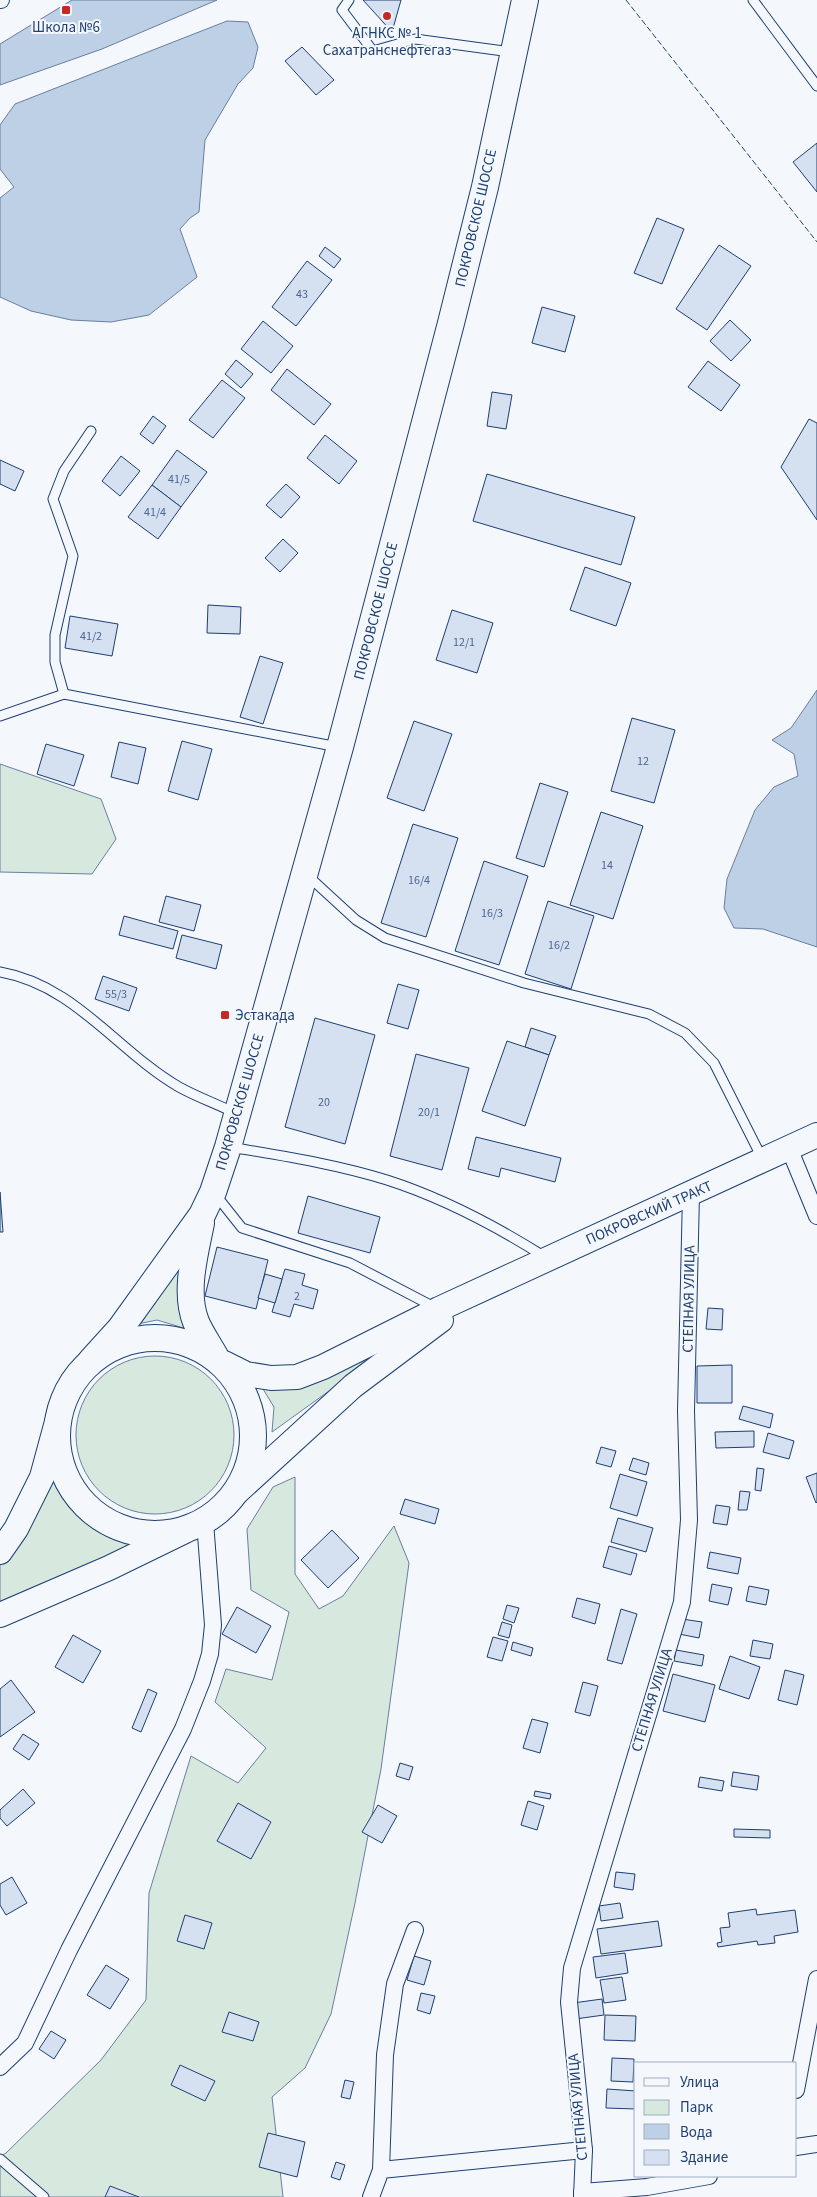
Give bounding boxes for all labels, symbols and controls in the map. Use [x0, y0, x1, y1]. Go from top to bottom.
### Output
marker: Школа №6 [60, 4, 72, 16]
marker: АГНКС № 1 Сахатранснефтегаз [381, 10, 393, 22]
place label: Школа №6 [32, 17, 100, 38]
place label: АГНКС № 1 Сахатранснефтегаз [323, 23, 451, 61]
street label: ПОКРОВСКОЕ ШОССЕ [450, 147, 502, 289]
house number: 43 [296, 286, 308, 303]
house number: 41/5 [168, 471, 190, 488]
house number: 41/4 [144, 504, 166, 521]
street label: ПОКРОВСКОЕ ШОССЕ [349, 540, 403, 682]
house number: 41/2 [80, 628, 102, 645]
house number: 12/1 [453, 634, 475, 651]
house number: 12 [637, 753, 649, 770]
house number: 14 [601, 857, 613, 874]
house number: 16/4 [408, 872, 430, 889]
house number: 16/3 [481, 905, 503, 922]
house number: 16/2 [548, 937, 570, 954]
house number: 55/3 [105, 986, 127, 1003]
place label: Эстакада [235, 1005, 295, 1026]
marker: Эстакада [219, 1009, 231, 1021]
street label: ПОКРОВСКОЕ ШОССЕ [210, 1031, 270, 1173]
house number: 20 [318, 1094, 330, 1111]
house number: 20/1 [418, 1104, 440, 1121]
street label: ПОКРОВСКИЙ ТРАКТ [583, 1176, 715, 1250]
street label: СТЕПНАЯ УЛИЦА [678, 1244, 700, 1353]
house number: 2 [294, 1288, 300, 1305]
street label: СТЕПНАЯ УЛИЦА [626, 1645, 678, 1754]
street label: СТЕПНАЯ УЛИЦА [563, 2052, 593, 2161]
legend [634, 2062, 797, 2177]
text: Улица [680, 2072, 719, 2093]
text: Парк [680, 2097, 714, 2118]
text: Вода [680, 2122, 713, 2143]
text: Здание [680, 2147, 728, 2168]

